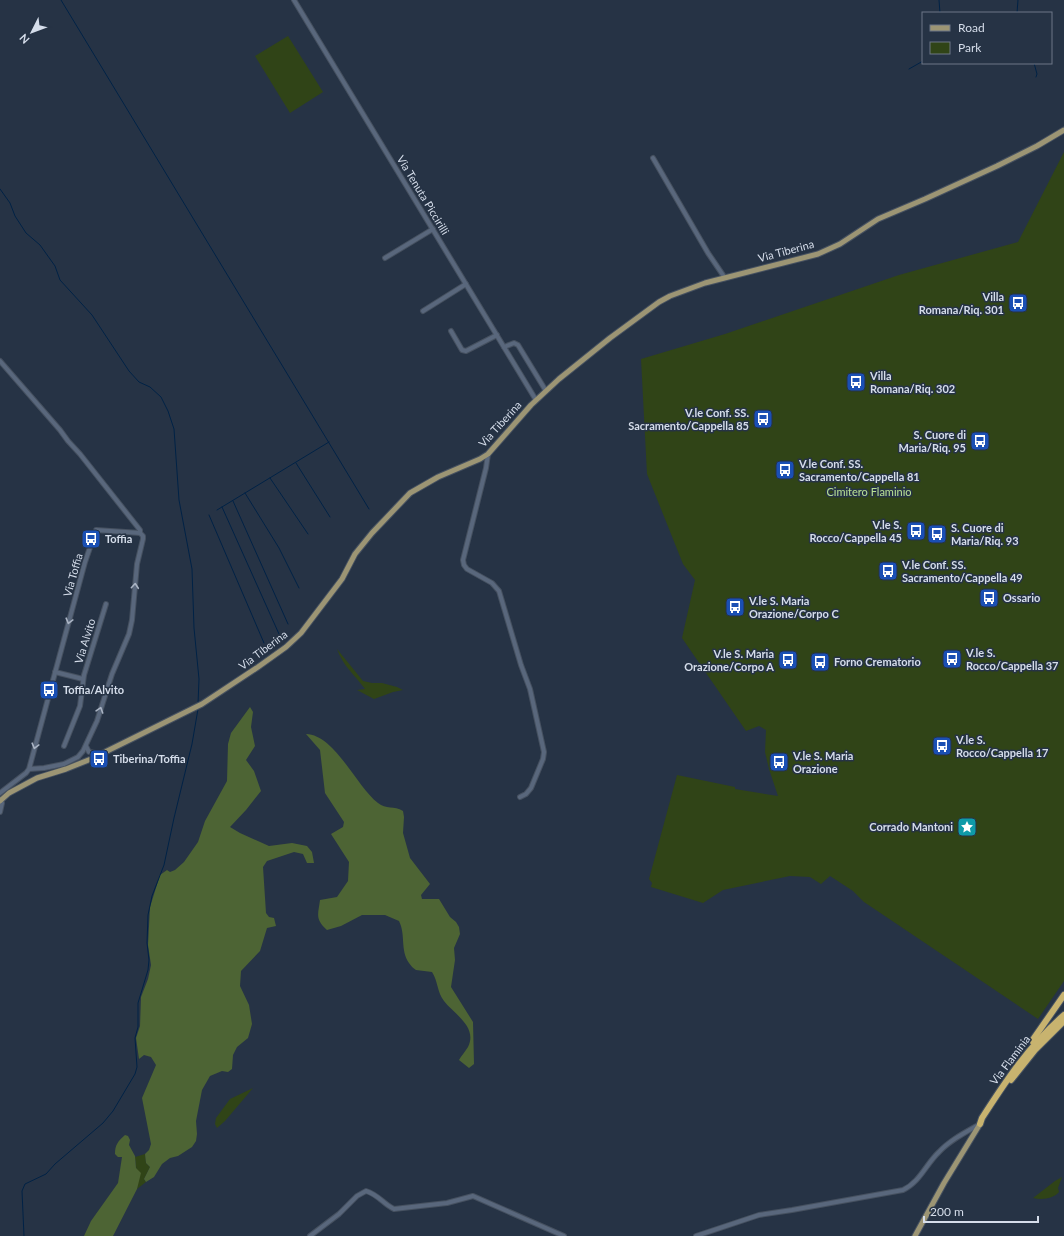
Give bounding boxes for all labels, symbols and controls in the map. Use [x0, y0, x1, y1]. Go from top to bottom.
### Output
north arrow [12, 12, 52, 52]
legend [922, 12, 1052, 64]
text: Road [958, 20, 985, 35]
text: N [17, 32, 32, 47]
text: Park [958, 40, 982, 55]
street label: Via Tenuta Piccirilli [395, 153, 452, 237]
street label: Via Tiberina [756, 237, 815, 264]
place label: Villa Romana/Riq. 301 [919, 290, 1004, 316]
bus stop icon: Villa Romana/Riq. 301 [1007, 292, 1029, 314]
place label: Villa Romana/Riq. 302 [869, 369, 955, 395]
bus stop icon: Villa Romana/Riq. 302 [845, 371, 867, 393]
street label: Via Tiberina [476, 398, 524, 449]
place label: V.le Conf. SS. Sacramento/Cappella 85 [628, 406, 749, 432]
bus stop icon: V.le Conf. SS. Sacramento/Cappella 85 [752, 408, 774, 430]
place label: S. Cuore di Maria/Riq. 95 [898, 428, 966, 454]
bus stop icon: S. Cuore di Maria/Riq. 95 [969, 430, 991, 452]
place label: V.le Conf. SS. Sacramento/Cappella 81 [798, 457, 920, 483]
bus stop icon: V.le Conf. SS. Sacramento/Cappella 81 [774, 459, 796, 481]
park label: Cimitero Flaminio [826, 485, 912, 498]
place label: V.le S. Rocco/Cappella 45 [810, 518, 902, 544]
bus stop icon: V.le S. Rocco/Cappella 45 [905, 520, 927, 542]
place label: S. Cuore di Maria/Riq. 93 [951, 521, 1019, 547]
bus stop icon: S. Cuore di Maria/Riq. 93 [926, 523, 948, 545]
bus stop icon: Toffia [80, 528, 102, 550]
place label: Toffia [105, 532, 132, 545]
street label: Via Toffia [60, 552, 85, 598]
place label: V.le Conf. SS. Sacramento/Cappella 49 [901, 558, 1023, 584]
bus stop icon: V.le Conf. SS. Sacramento/Cappella 49 [877, 560, 899, 582]
one-way arrow [130, 583, 139, 589]
bus stop icon: Ossario [978, 587, 1000, 609]
place label: Ossario [1003, 591, 1040, 604]
place label: V.le S. Maria Orazione/Corpo C [748, 594, 839, 620]
bus stop icon: V.le S. Maria Orazione/Corpo C [724, 596, 746, 618]
one-way arrow [65, 617, 74, 624]
street label: Via Alvito [72, 617, 98, 665]
street label: Via Tiberina [236, 627, 290, 672]
place label: V.le S. Rocco/Cappella 37 [965, 646, 1058, 672]
place label: V.le S. Maria Orazione/Corpo A [684, 647, 774, 673]
bus stop icon: V.le S. Rocco/Cappella 37 [941, 648, 963, 670]
bus stop icon: V.le S. Maria Orazione/Corpo A [777, 649, 799, 671]
bus stop icon: Forno Crematorio [809, 651, 831, 673]
place label: Forno Crematorio [834, 655, 921, 668]
bus stop icon: Toffia/Alvito [38, 679, 60, 701]
place label: Toffia/Alvito [63, 683, 124, 696]
one-way arrow [95, 707, 104, 714]
place label: V.le S. Rocco/Cappella 17 [955, 733, 1048, 759]
bus stop icon: V.le S. Rocco/Cappella 17 [931, 735, 953, 757]
one-way arrow [32, 743, 40, 750]
bus stop icon: Tiberina/Toffia [88, 748, 110, 770]
place label: V.le S. Maria Orazione [792, 749, 853, 775]
bus stop icon: V.le S. Maria Orazione [768, 751, 790, 773]
place label: Tiberina/Toffia [113, 752, 185, 765]
place icon: Corrado Mantoni [956, 816, 978, 838]
place label: Corrado Mantoni [869, 820, 953, 833]
street label: Via Flaminia [987, 1032, 1032, 1087]
scale bar [924, 1198, 1038, 1224]
text: 200 m [930, 1204, 964, 1219]

